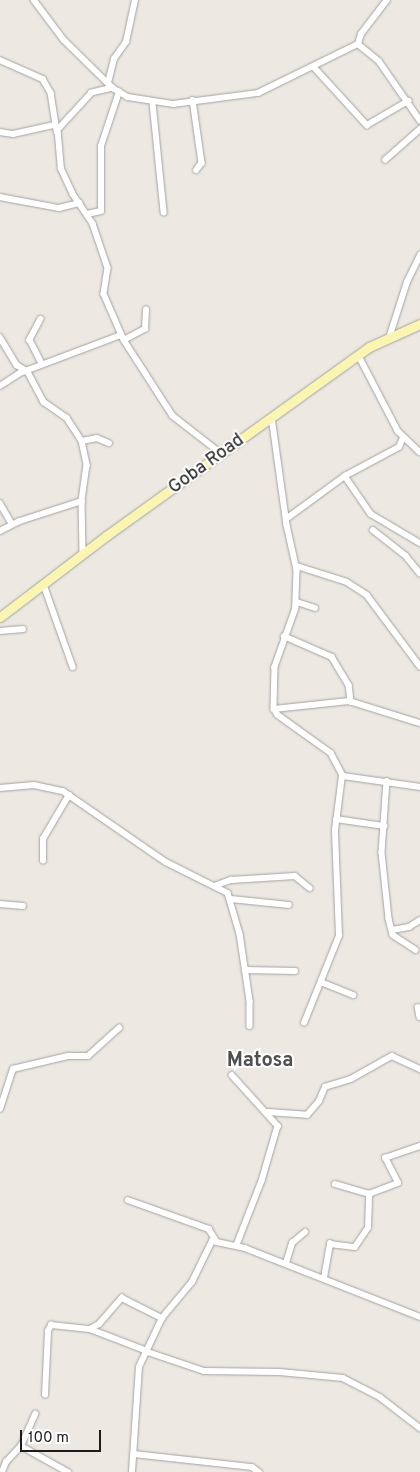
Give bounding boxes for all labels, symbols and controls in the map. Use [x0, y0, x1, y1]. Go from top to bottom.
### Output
street label: Goba Road [165, 430, 249, 500]
district label: Matosa [227, 1049, 293, 1073]
scale bar [22, 1420, 104, 1452]
text: 100 m [28, 1429, 69, 1448]

